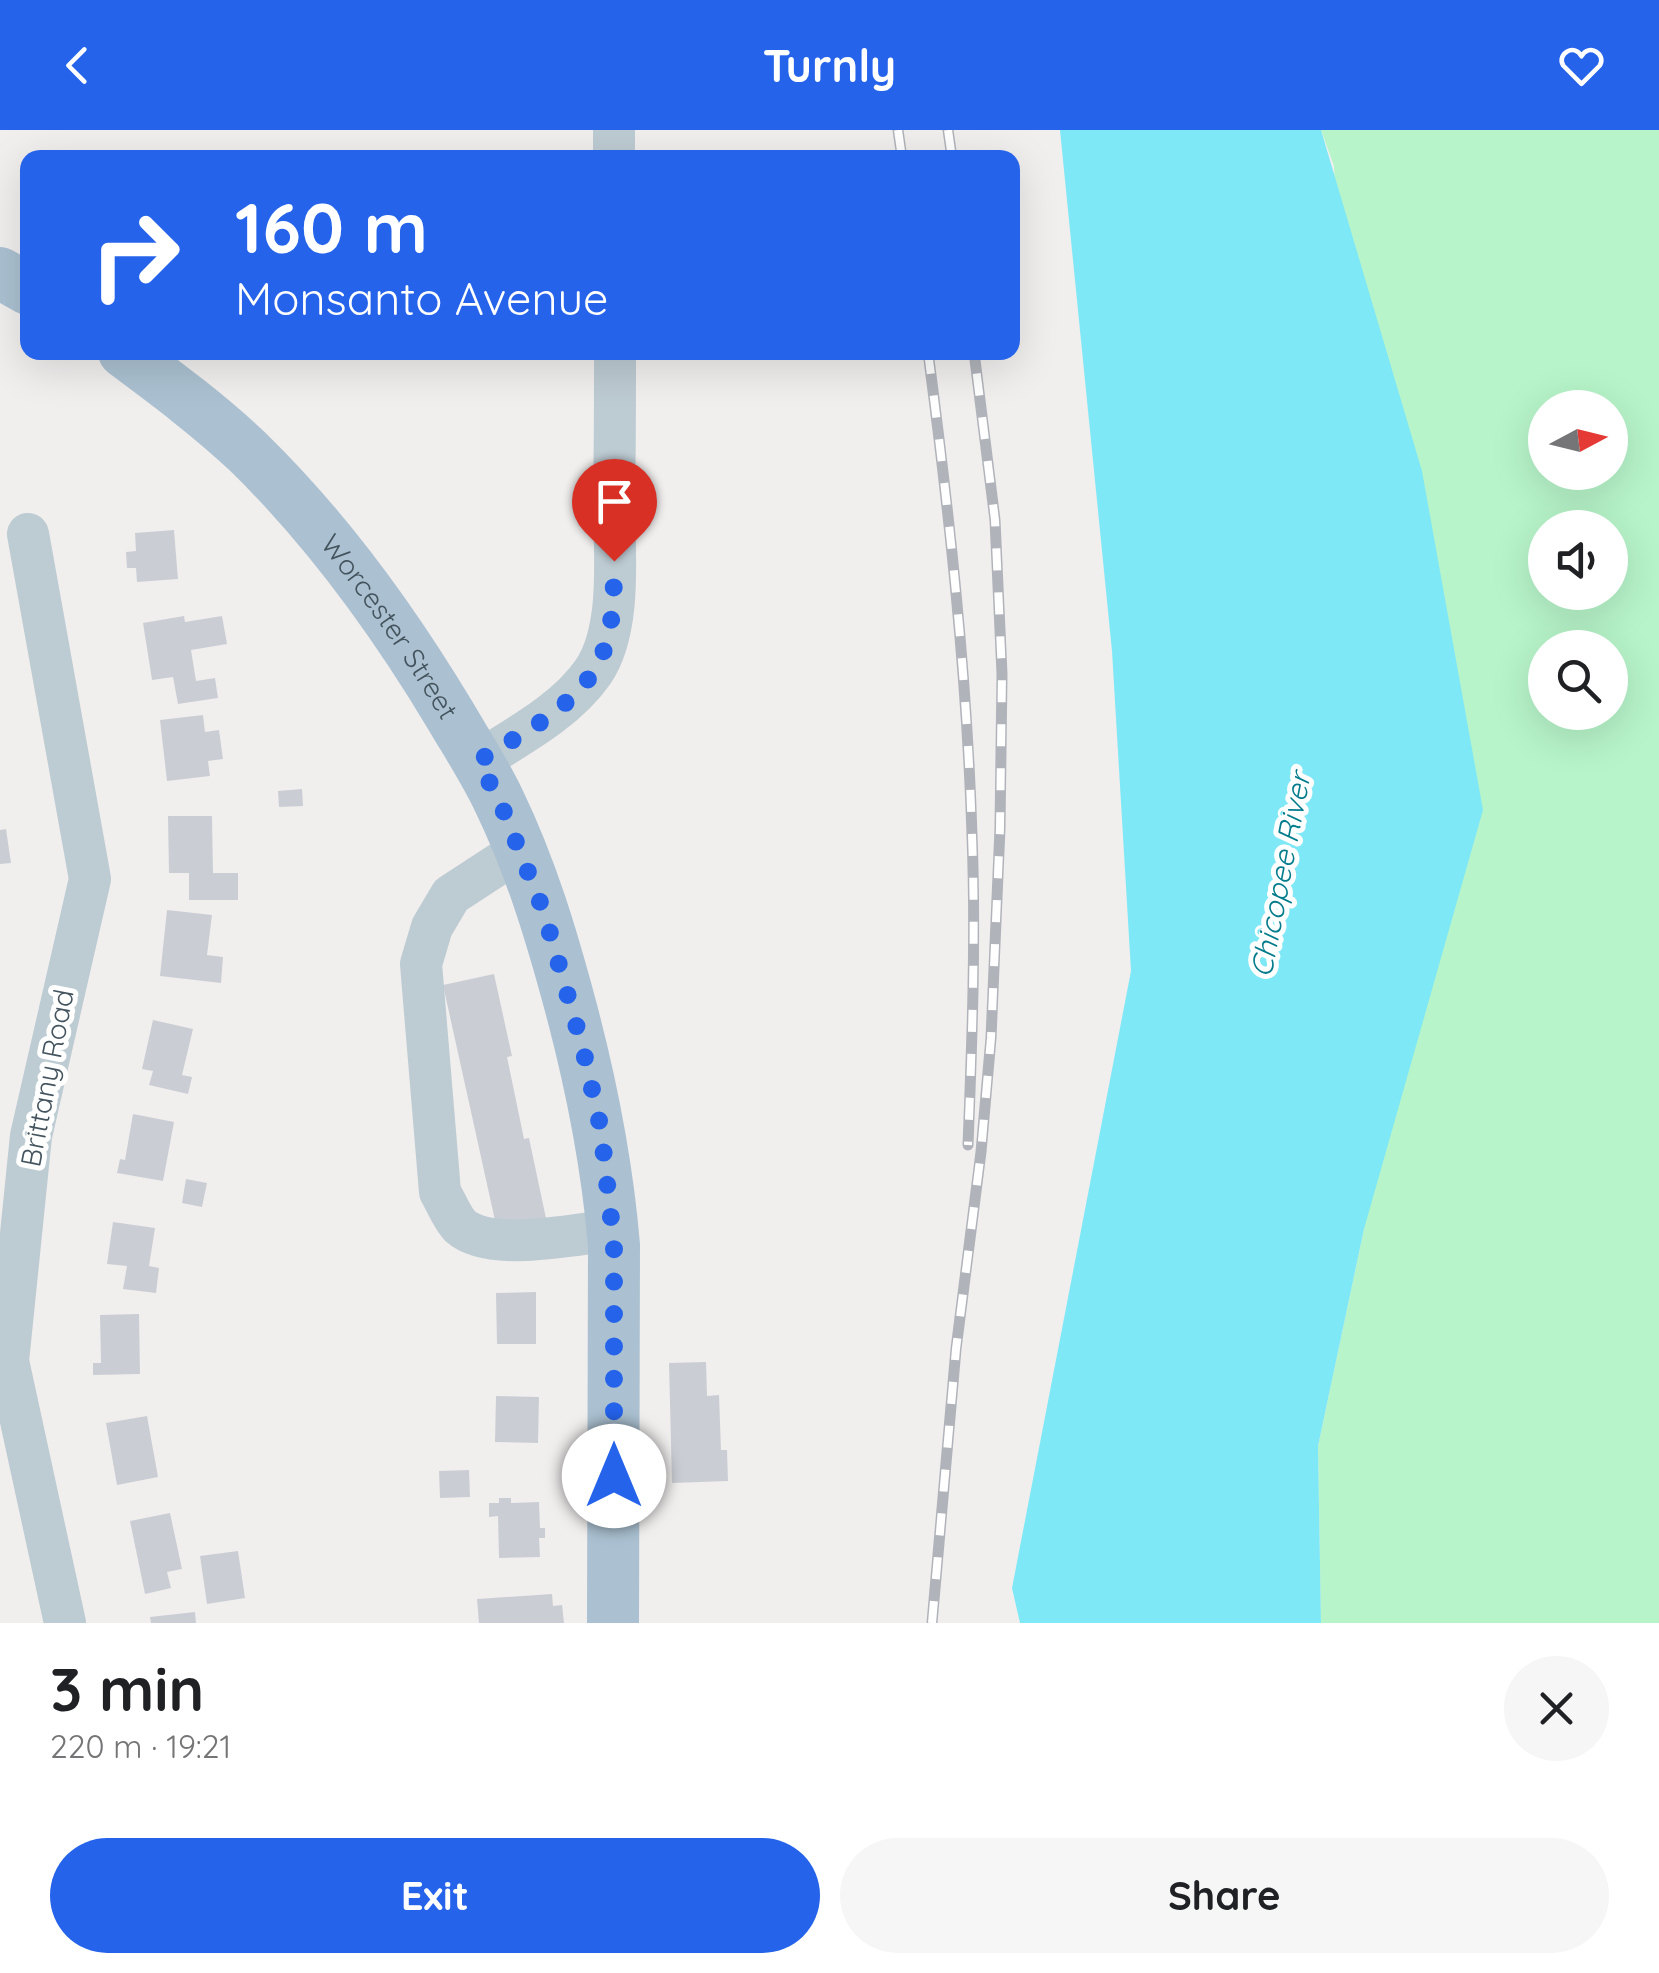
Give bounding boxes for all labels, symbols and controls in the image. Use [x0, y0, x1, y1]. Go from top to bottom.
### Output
text: Turnly [763, 37, 896, 93]
icon: back [50, 38, 105, 93]
icon: heart [1554, 38, 1609, 93]
text: 160 m [235, 183, 428, 271]
icon: right [70, 190, 200, 320]
text: Monsanto Avenue [235, 270, 609, 326]
north arrow [1528, 390, 1628, 490]
map controls [1528, 390, 1628, 730]
pin [572, 459, 657, 562]
icon: arrive [587, 474, 642, 529]
button: sound [1528, 510, 1628, 610]
street label: Worcester Street [314, 527, 466, 725]
button: search [1528, 630, 1628, 730]
water label: Chicopee River [1242, 766, 1319, 980]
street label: Brittany Road [12, 986, 81, 1170]
position arrow [562, 1424, 666, 1528]
text: 3 min [50, 1651, 204, 1726]
button: close [1504, 1656, 1609, 1761]
text: 220 m · 19:21 [50, 1726, 231, 1766]
button: Exit [50, 1838, 820, 1953]
button: Share [840, 1838, 1609, 1953]

